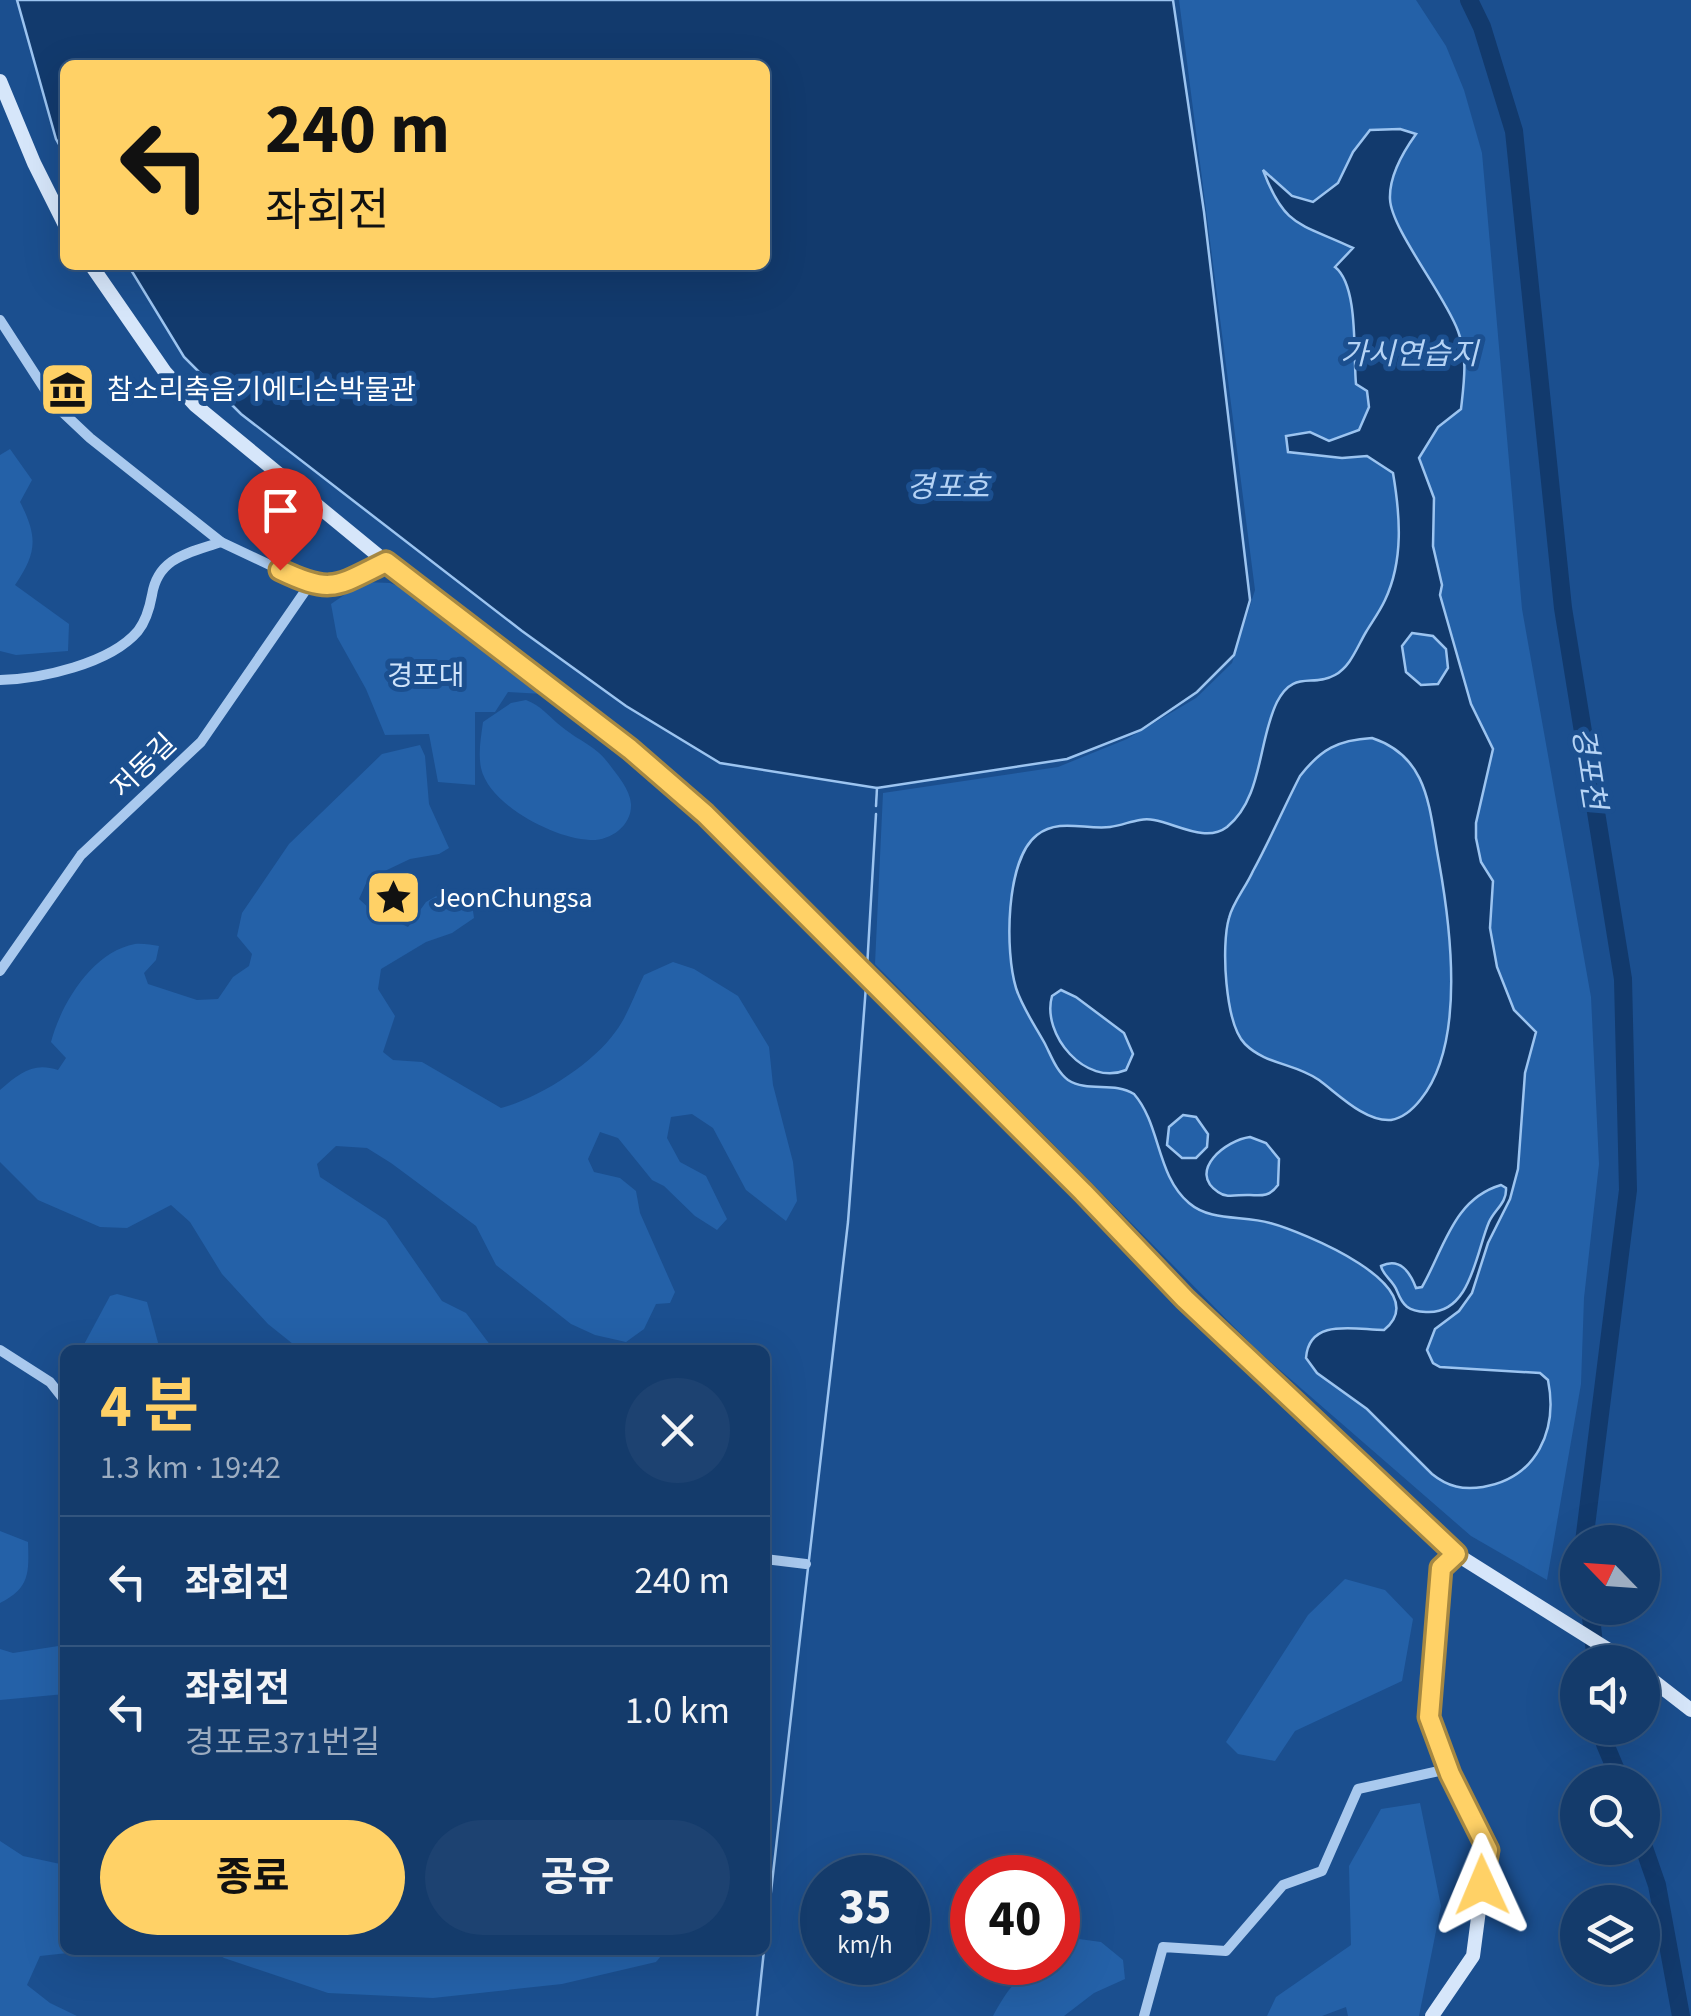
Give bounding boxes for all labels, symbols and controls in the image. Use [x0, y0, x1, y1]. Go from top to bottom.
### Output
text: 240 m [265, 80, 450, 180]
icon: left [100, 100, 230, 230]
text: 좌회전 [265, 179, 389, 243]
water label: 가시연습지 [1340, 333, 1480, 376]
museum icon: 참소리축음기에디슨박물관 [38, 359, 98, 419]
place label: 참소리축음기에디슨박물관 [107, 370, 416, 410]
water label: 경포호 [907, 466, 992, 509]
pin [238, 468, 323, 571]
icon: arrive [253, 483, 308, 538]
park label: 경포대 [387, 656, 465, 696]
street label: 저동길 [102, 724, 185, 807]
water label: 경포천 [1561, 724, 1617, 816]
place icon: JeonChungsa [364, 867, 424, 927]
place label: JeonChungsa [433, 878, 593, 918]
text: 4 분 [100, 1365, 199, 1450]
button: close [625, 1378, 730, 1483]
text: 1.3 km · 19:42 [100, 1445, 281, 1491]
north arrow [1560, 1525, 1660, 1625]
map controls [1560, 1525, 1660, 1985]
icon: left [100, 1554, 155, 1609]
text: 240 m [634, 1554, 730, 1608]
text: 좌회전 [185, 1557, 290, 1611]
button: sound [1560, 1645, 1660, 1745]
text: 좌회전 [185, 1662, 290, 1716]
icon: left [100, 1684, 155, 1739]
text: 1.0 km [625, 1684, 730, 1738]
text: 경포로371번길 [185, 1720, 380, 1766]
button: search [1560, 1765, 1660, 1865]
button: 종료 [100, 1820, 405, 1935]
button: 공유 [425, 1820, 730, 1935]
position arrow [1430, 1833, 1534, 1937]
speed limit sign: 40 [950, 1855, 1080, 1985]
text: 35 [839, 1872, 891, 1943]
button: layers [1560, 1885, 1660, 1985]
text: km/h [837, 1927, 893, 1963]

